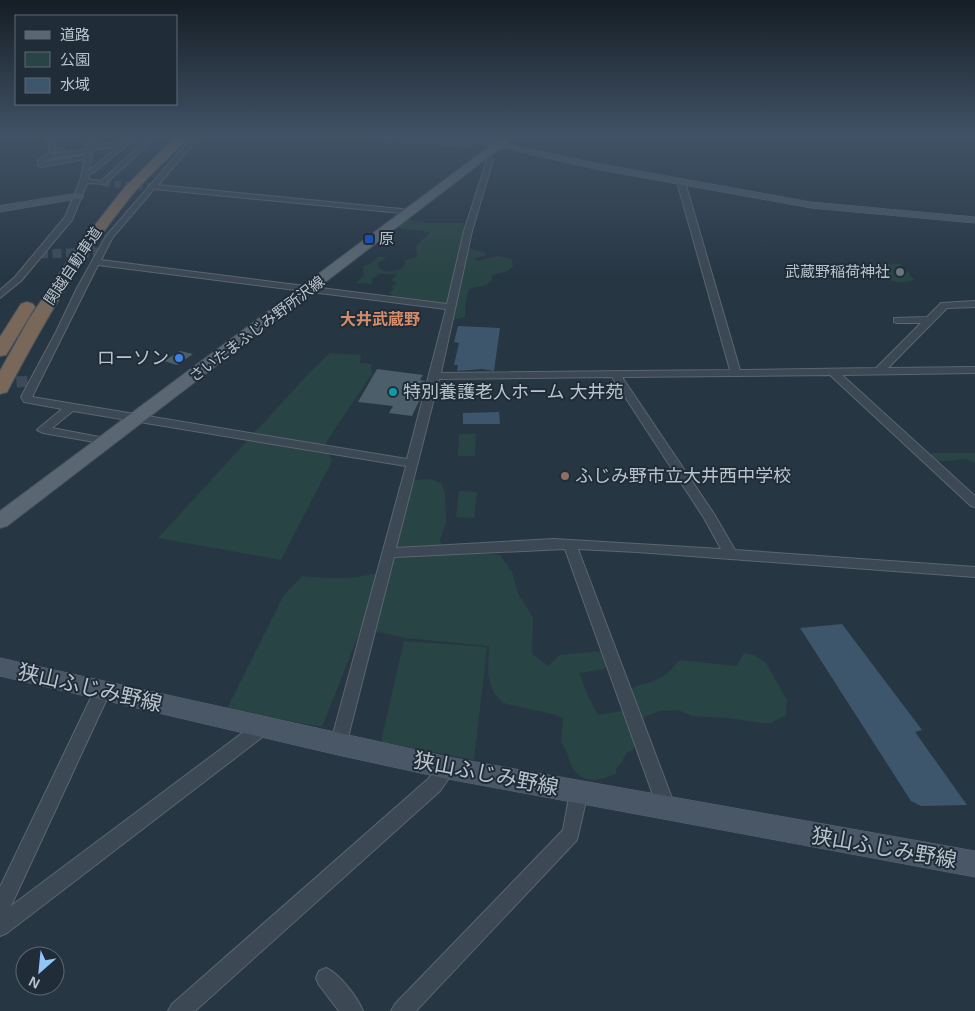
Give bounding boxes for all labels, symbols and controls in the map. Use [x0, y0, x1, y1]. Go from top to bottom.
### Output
legend [15, 15, 178, 105]
text: 道路 [60, 26, 90, 43]
text: 公園 [60, 51, 90, 68]
text: 水域 [60, 76, 90, 93]
street label: 関越自動車道 [40, 224, 105, 308]
place label: 原 [379, 230, 394, 247]
marker: 原 [363, 233, 375, 245]
place label: 武蔵野稲荷神社 [785, 263, 890, 280]
marker: 武蔵野稲荷神社 [894, 266, 906, 278]
street label: さいたまふじみ野所沢線 [186, 272, 328, 385]
district label: 大井武蔵野 [340, 310, 420, 328]
place label: ローソン [97, 348, 169, 368]
marker: ローソン [173, 352, 185, 364]
place label: 特別養護老人ホーム 大井苑 [403, 382, 623, 402]
marker: 特別養護老人ホーム 大井苑 [387, 386, 399, 398]
place label: ふじみ野市立大井西中学校 [575, 466, 791, 486]
marker: ふじみ野市立大井西中学校 [559, 470, 571, 482]
street label: 狭山ふじみ野線 [16, 660, 164, 715]
street label: 狭山ふじみ野線 [412, 748, 560, 799]
street label: 狭山ふじみ野線 [810, 823, 958, 872]
north arrow [15, 946, 65, 996]
text: N [26, 973, 42, 992]

